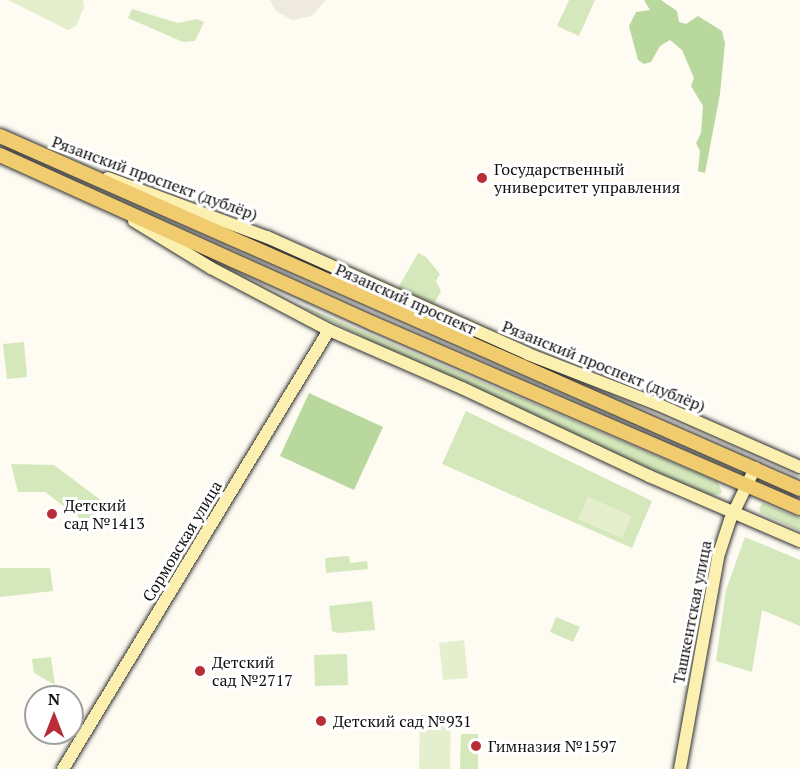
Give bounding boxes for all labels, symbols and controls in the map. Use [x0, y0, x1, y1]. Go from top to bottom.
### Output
street label: Рязанский проспект (дублёр) [49, 132, 261, 224]
place label: Государственный университет управления [494, 159, 680, 197]
marker: Государственный университет управления [475, 171, 489, 185]
street label: Рязанский проспект [333, 259, 479, 339]
street label: Рязанский проспект (дублёр) [499, 316, 709, 416]
street label: Сормовская улица [138, 477, 226, 605]
place label: Детский сад №1413 [64, 495, 145, 533]
marker: Детский сад №1413 [45, 507, 59, 521]
street label: Ташкентская улица [669, 539, 715, 685]
place label: Детский сад №2717 [212, 652, 293, 690]
marker: Детский сад №2717 [193, 664, 207, 678]
north arrow [24, 685, 84, 745]
text: N [48, 688, 60, 710]
place label: Детский сад №931 [333, 711, 471, 731]
marker: Детский сад №931 [314, 714, 328, 728]
place label: Гимназия №1597 [488, 736, 617, 756]
marker: Гимназия №1597 [469, 739, 483, 753]

